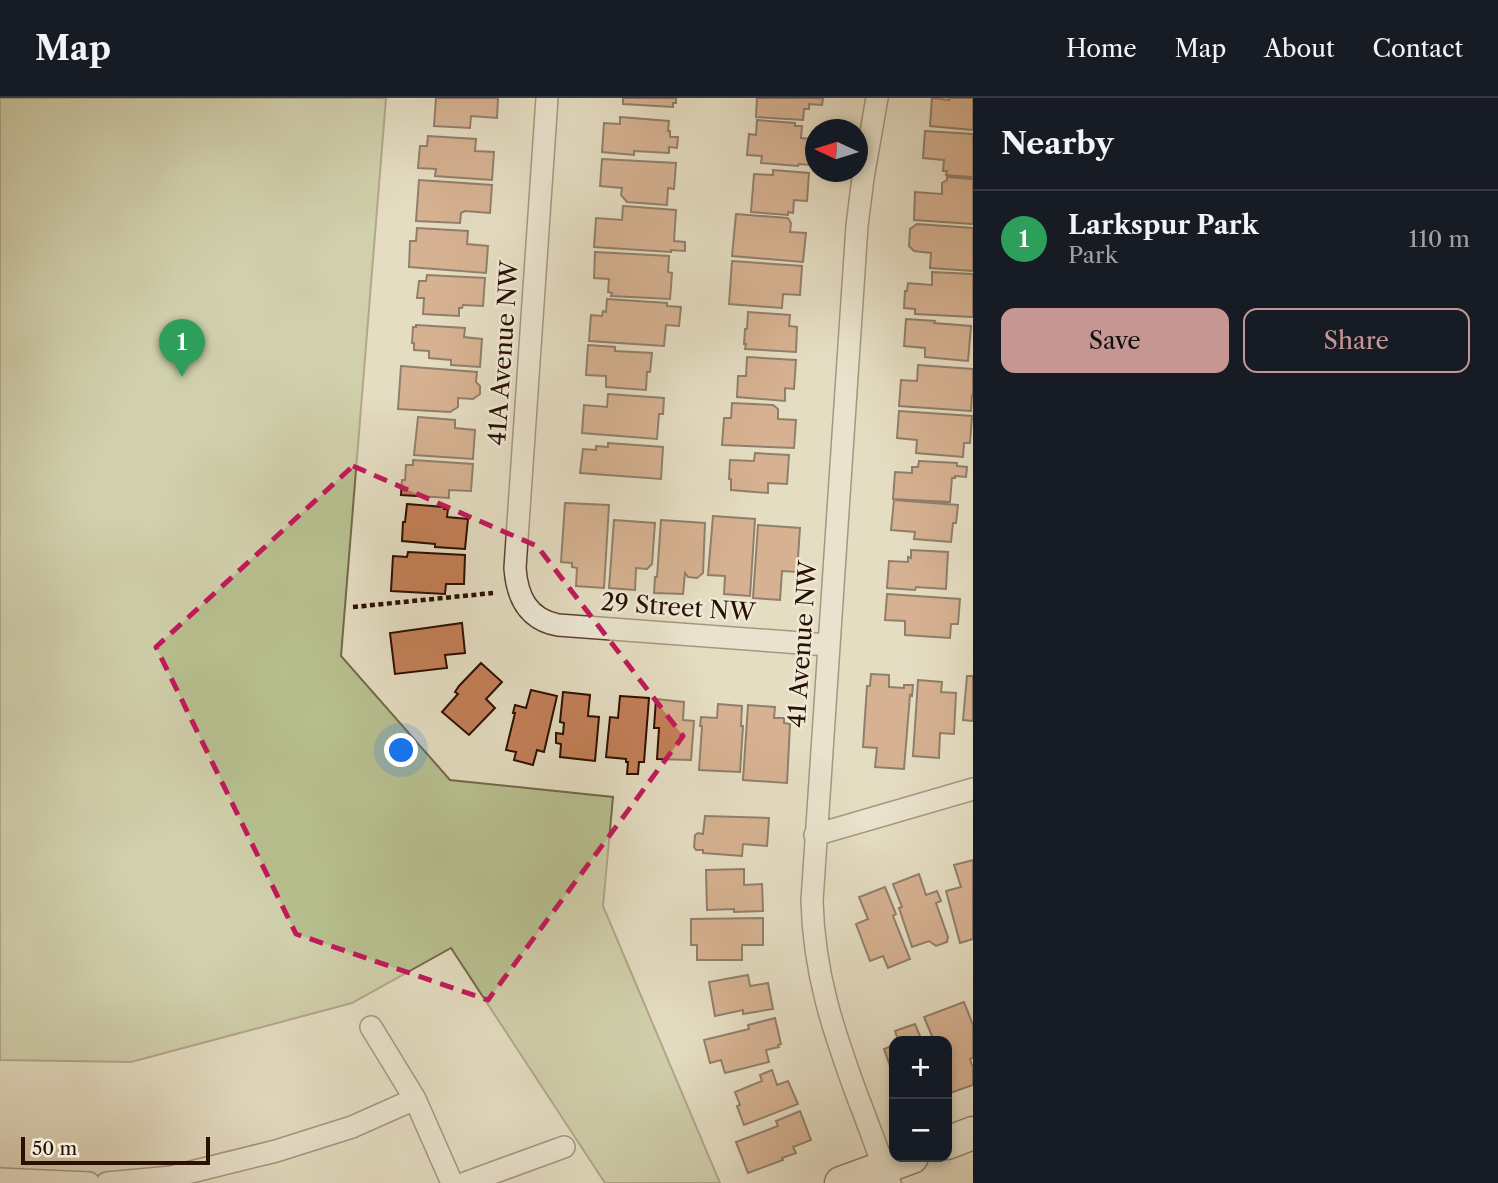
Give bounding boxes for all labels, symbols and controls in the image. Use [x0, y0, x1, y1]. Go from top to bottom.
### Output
text: Map [35, 28, 111, 69]
text: Home [1066, 34, 1137, 63]
text: Map [1175, 34, 1226, 63]
text: About [1264, 34, 1335, 63]
text: Contact [1373, 34, 1463, 63]
north arrow [805, 119, 868, 182]
text: Nearby [1001, 125, 1114, 162]
text: Larkspur Park [1068, 209, 1259, 241]
text: 1 [1019, 225, 1029, 253]
text: 110 m [1409, 225, 1470, 253]
text: Park [1068, 241, 1118, 269]
street label: 41A Avenue NW [482, 259, 524, 446]
button: Save [1001, 308, 1229, 373]
button: Share [1243, 308, 1470, 373]
pin: 1 [159, 319, 205, 377]
street label: 41 Avenue NW [782, 559, 822, 728]
street label: 29 Street NW [600, 587, 757, 627]
your location [384, 733, 418, 767]
map controls [889, 1036, 952, 1162]
button: + [889, 1036, 952, 1099]
button: − [889, 1099, 952, 1162]
scale bar [21, 1134, 210, 1166]
text: 50 m [32, 1137, 77, 1160]

